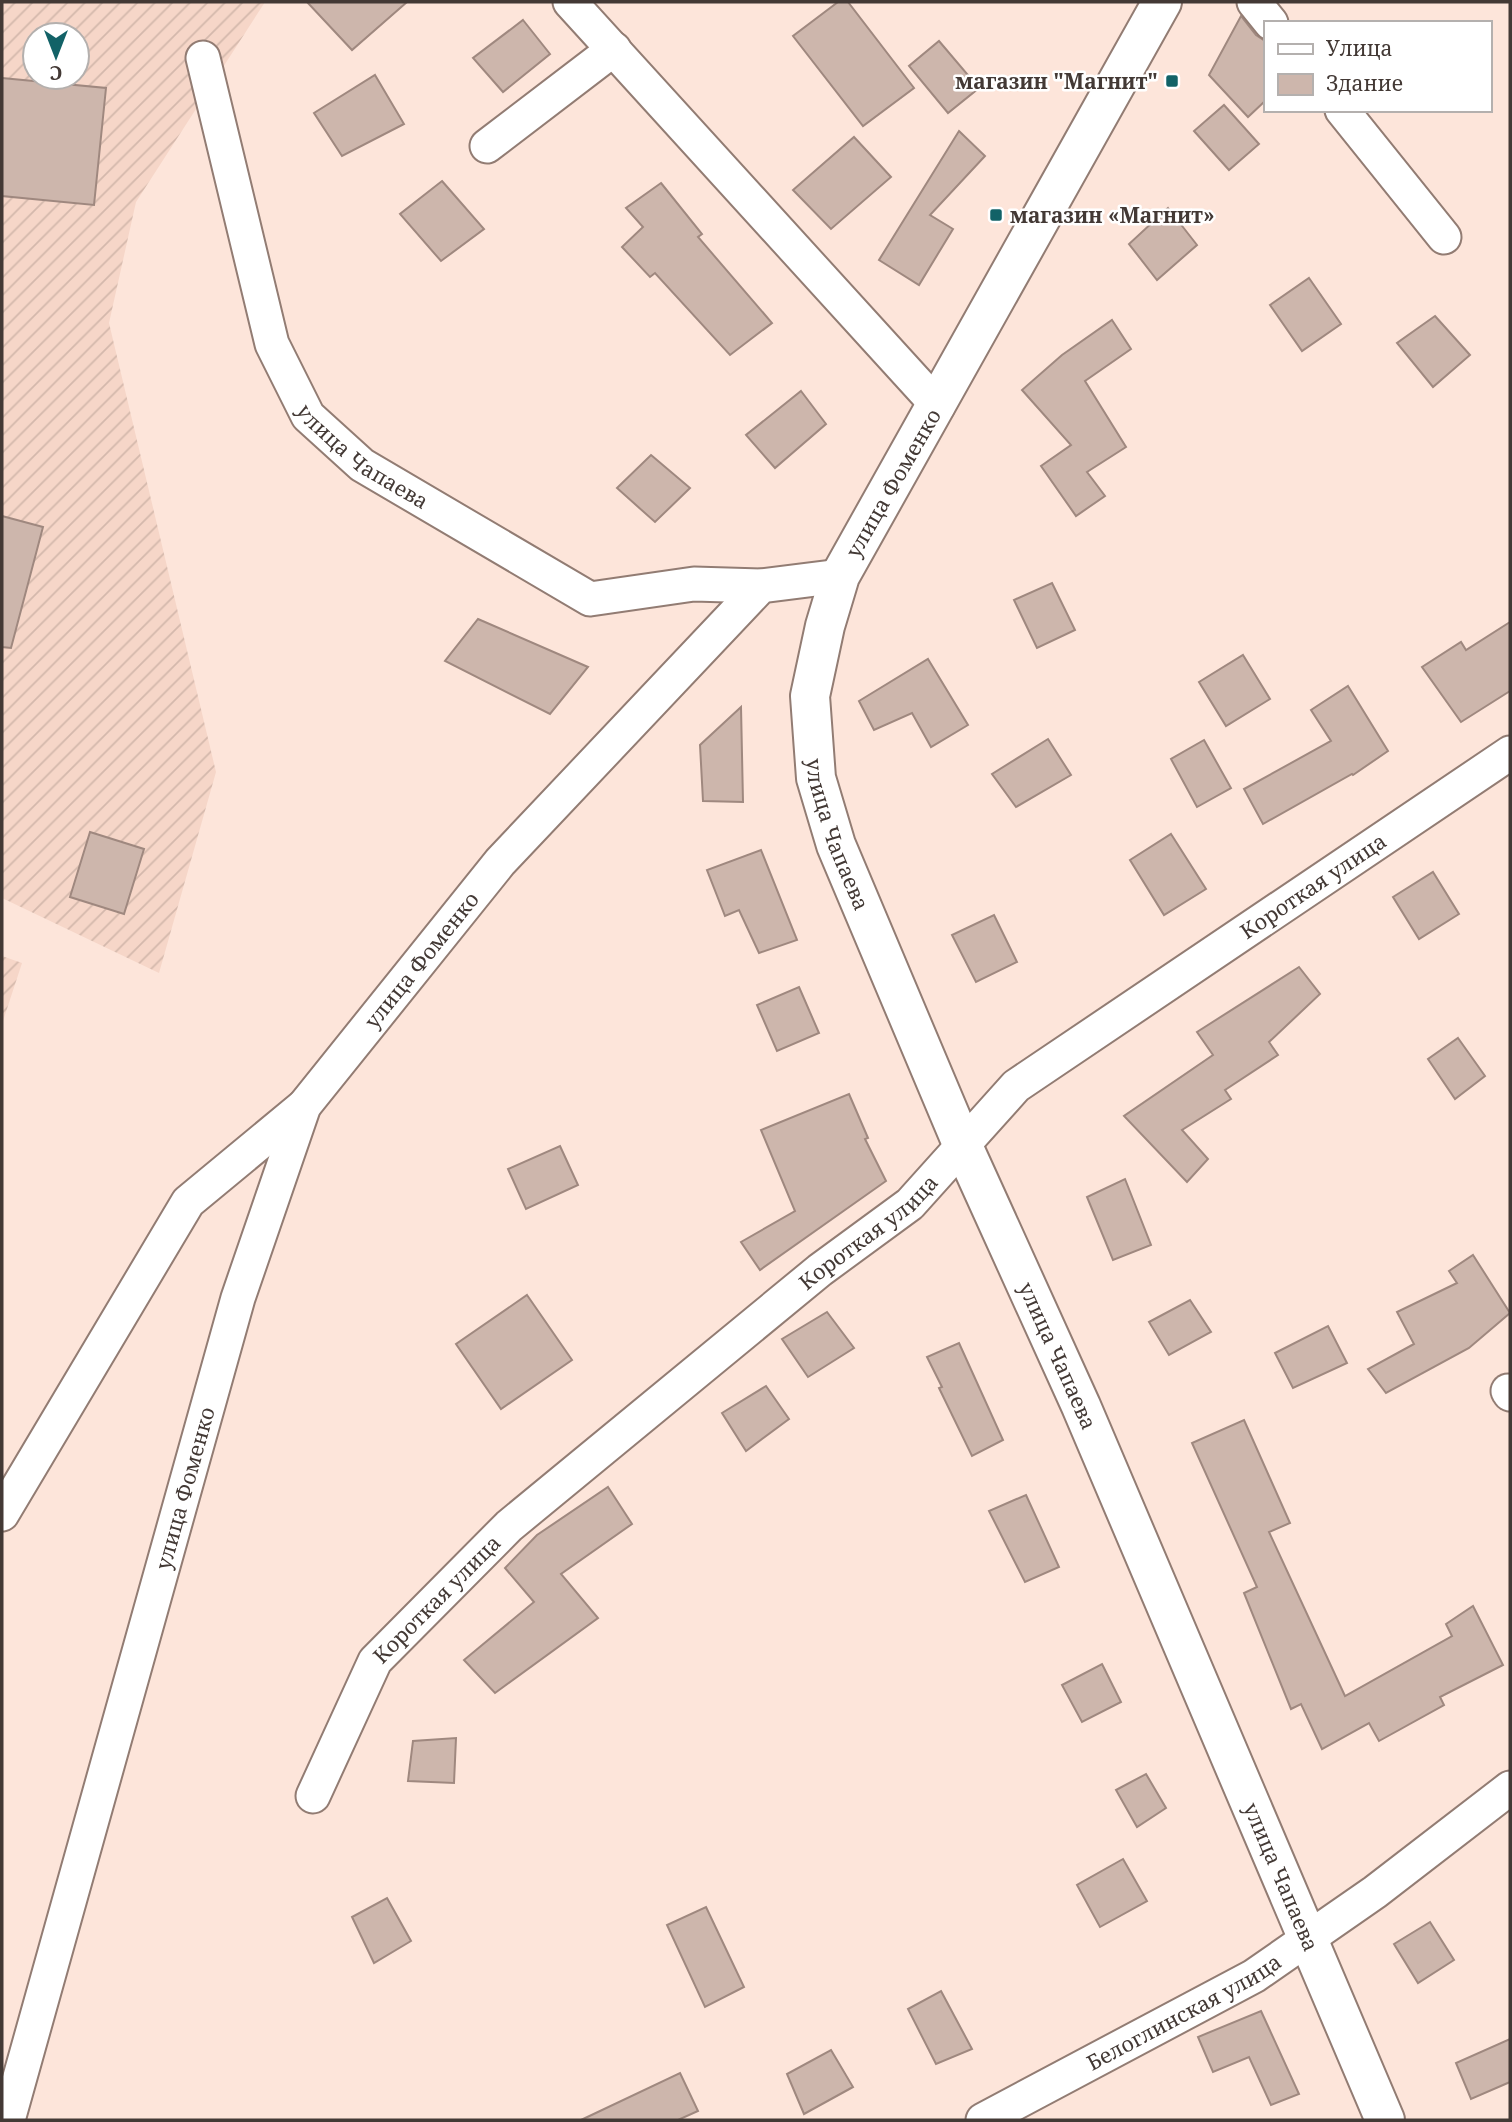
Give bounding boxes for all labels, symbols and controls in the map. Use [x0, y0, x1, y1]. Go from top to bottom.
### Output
north arrow [21, 21, 91, 91]
legend [1264, 21, 1491, 112]
text: Улица [1326, 34, 1393, 62]
text: С [50, 60, 62, 86]
place label: магазин "Магнит" [955, 67, 1158, 95]
text: Здание [1326, 69, 1403, 97]
marker: магазин "Магнит" [1164, 73, 1180, 89]
place label: магазин «Магнит» [1010, 201, 1215, 229]
marker: магазин «Магнит» [988, 207, 1004, 223]
street label: улица Чапаева [290, 400, 434, 515]
street label: улица Фоменко [839, 403, 947, 563]
street label: улица Чапаева [801, 757, 876, 914]
street label: Короткая улица [1235, 827, 1391, 945]
street label: улица Фоменко [358, 886, 485, 1034]
street label: Короткая улица [793, 1169, 944, 1296]
street label: улица Чапаева [1013, 1277, 1103, 1434]
street label: улица Фоменко [149, 1404, 221, 1573]
street label: Короткая улица [367, 1529, 507, 1669]
street label: улица Чапаева [1237, 1798, 1325, 1955]
street label: Белоглинская улица [1082, 1947, 1287, 2076]

